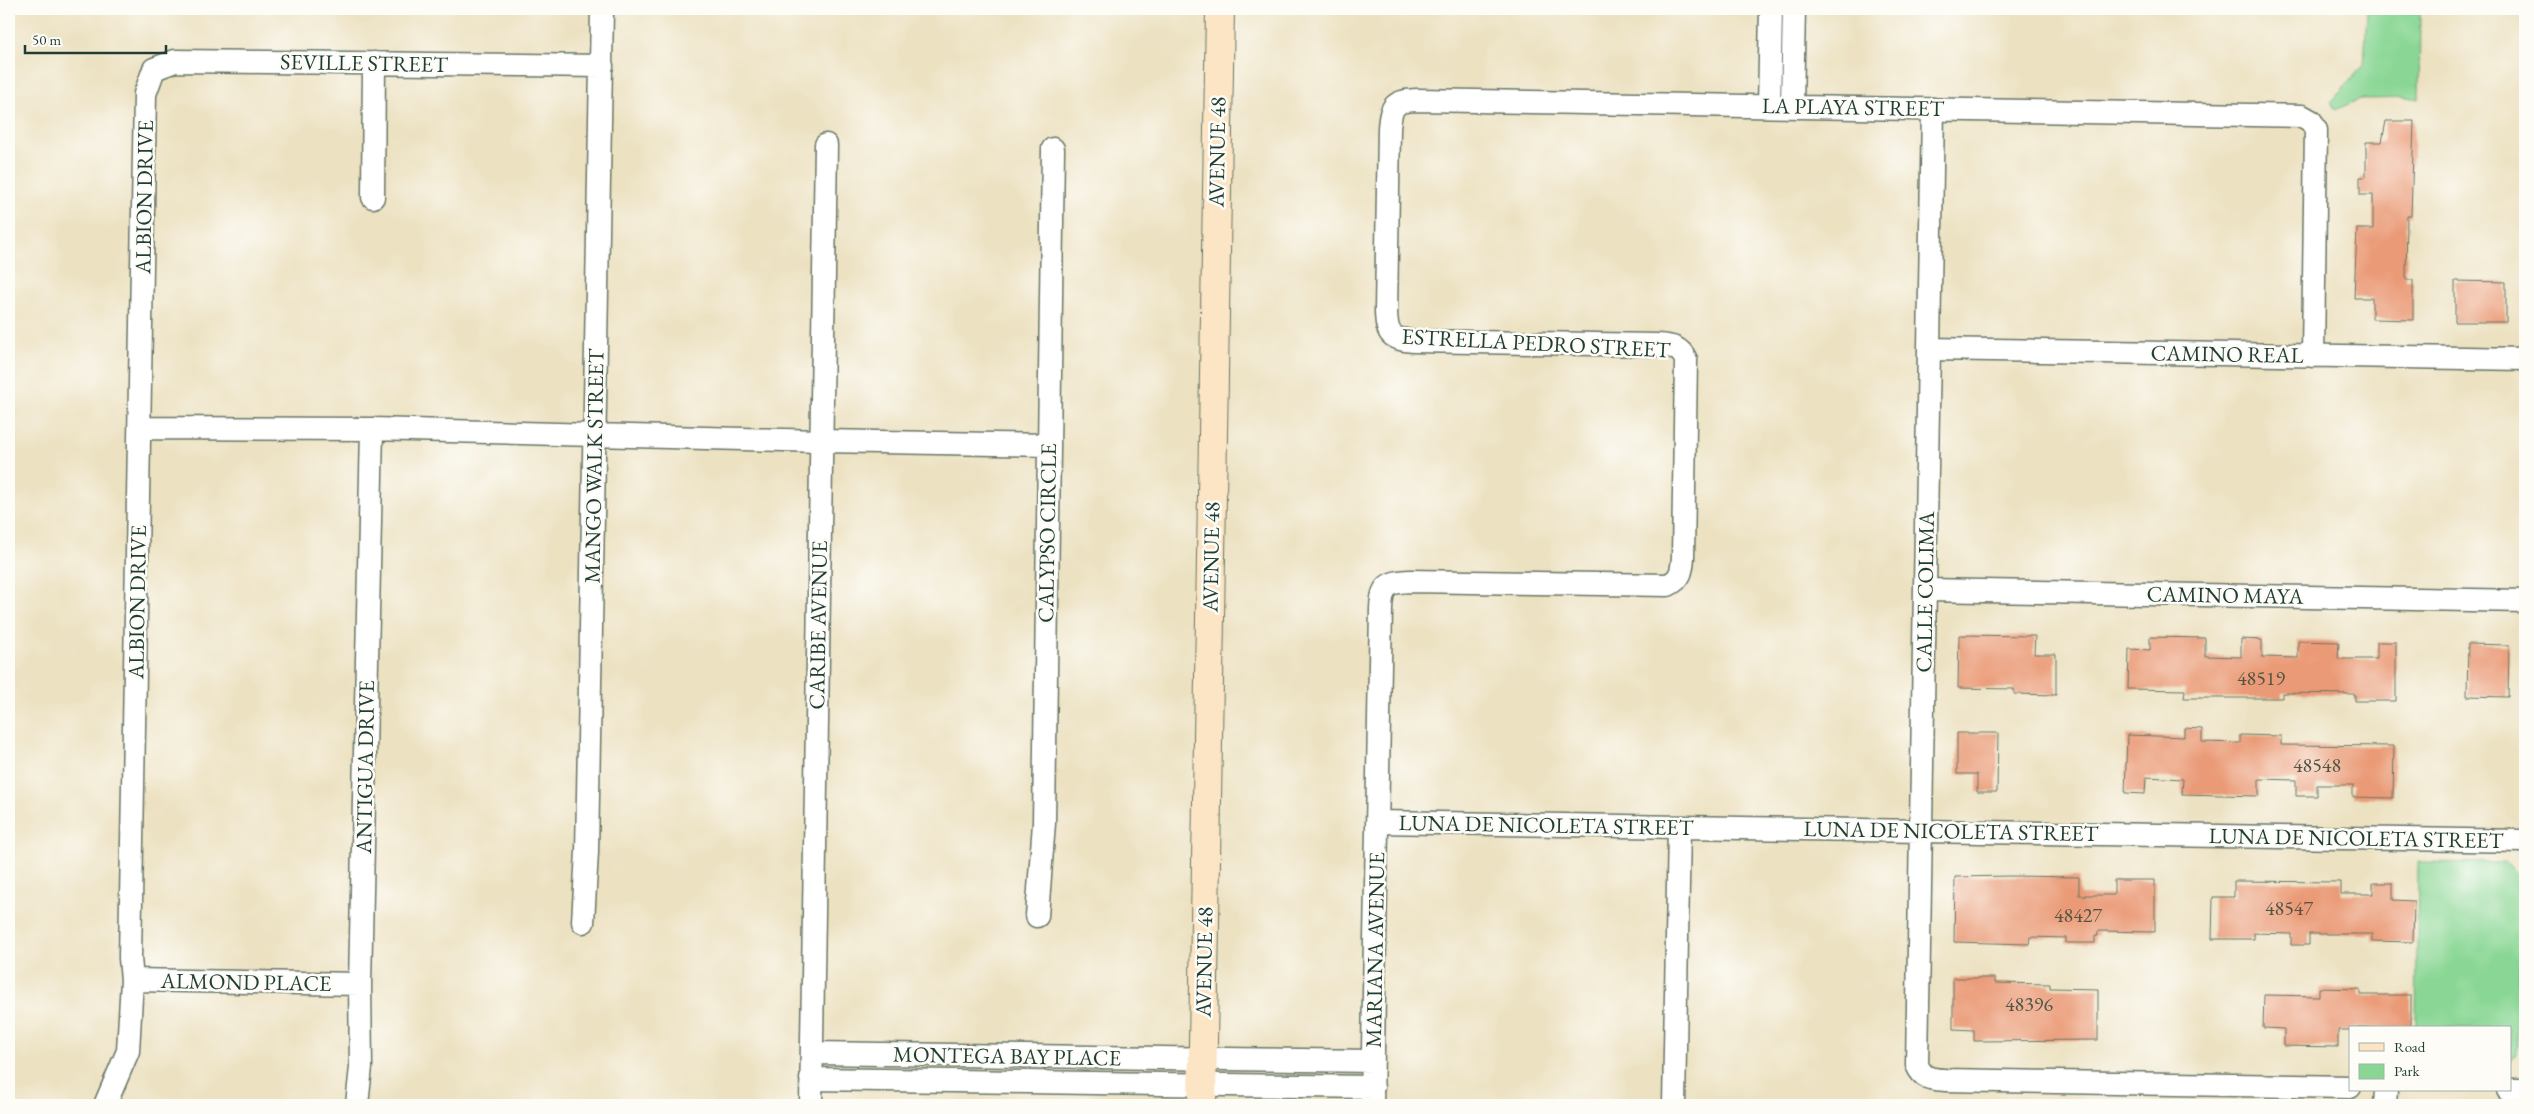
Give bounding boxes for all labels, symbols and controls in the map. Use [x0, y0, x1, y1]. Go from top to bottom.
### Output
scale bar [25, 22, 166, 54]
text: 50 m [32, 30, 61, 49]
street label: SEVILLE STREET [280, 47, 448, 79]
street label: LA PLAYA STREET [1762, 91, 1945, 123]
street label: AVENUE 48 [1202, 96, 1232, 209]
street label: ALBION DRIVE [128, 120, 160, 275]
street label: ESTRELLA PEDRO STREET [1401, 321, 1671, 365]
street label: CAMINO REAL [2150, 338, 2304, 370]
street label: MANGO WALK STREET [577, 348, 611, 584]
street label: CALYPSO CIRCLE [1031, 443, 1063, 623]
street label: AVENUE 48 [1196, 501, 1226, 614]
street label: CALLE COLIMA [1909, 510, 1941, 673]
street label: ALBION DRIVE [121, 525, 153, 680]
street label: CARIBE AVENUE [802, 540, 834, 710]
street label: CAMINO MAYA [2146, 579, 2305, 611]
house number: 48519 [2237, 665, 2285, 691]
street label: ANTIGUA DRIVE [349, 680, 381, 855]
house number: 48548 [2293, 752, 2341, 778]
street label: LUNA DE NICOLETA STREET [1398, 808, 1694, 842]
street label: LUNA DE NICOLETA STREET [1803, 814, 2099, 848]
street label: LUNA DE NICOLETA STREET [2208, 821, 2504, 855]
street label: MARIANA AVENUE [1359, 852, 1391, 1048]
house number: 48547 [2265, 895, 2313, 921]
house number: 48427 [2054, 902, 2102, 928]
street label: AVENUE 48 [1189, 906, 1219, 1019]
street label: ALMOND PLACE [159, 966, 332, 998]
house number: 48396 [2005, 991, 2053, 1017]
legend [2349, 1026, 2512, 1092]
text: Road [2394, 1037, 2426, 1056]
street label: MONTEGA BAY PLACE [893, 1040, 1121, 1072]
text: Park [2394, 1061, 2421, 1080]

